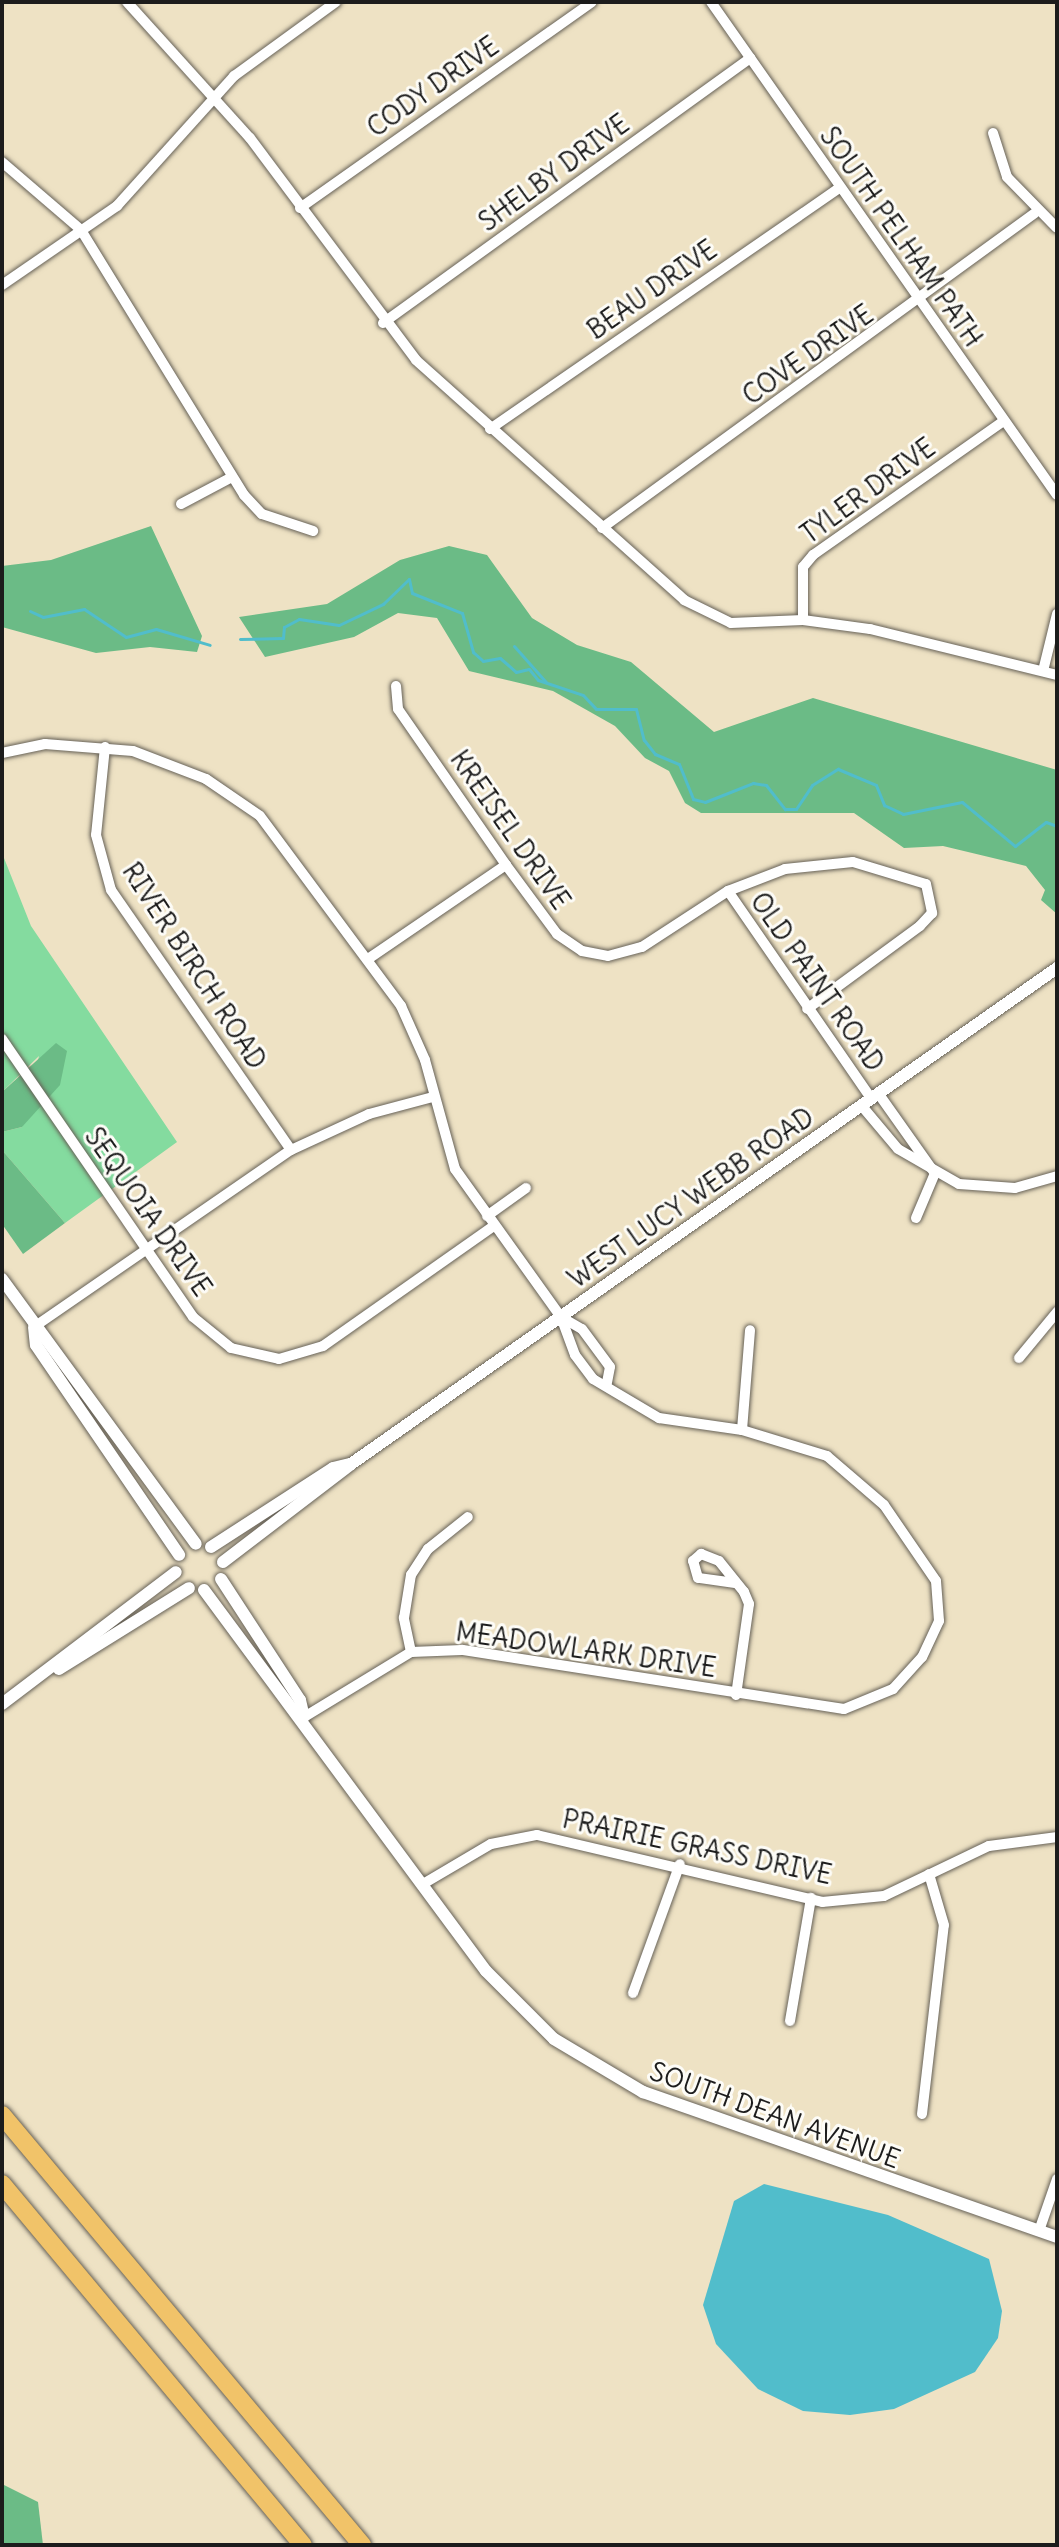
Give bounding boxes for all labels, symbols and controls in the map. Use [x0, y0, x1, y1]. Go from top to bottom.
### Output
street label: CODY DRIVE [361, 30, 505, 144]
street label: SHELBY DRIVE [473, 108, 635, 238]
street label: SOUTH PELHAM PATH [813, 121, 989, 353]
street label: BEAU DRIVE [581, 234, 723, 346]
street label: COVE DRIVE [737, 299, 879, 411]
street label: TYLER DRIVE [795, 432, 941, 550]
street label: KREISEL DRIVE [444, 744, 576, 916]
street label: RIVER BIRCH ROAD [116, 857, 272, 1075]
street label: OLD PAINT ROAD [744, 887, 890, 1077]
street label: WEST LUCY WEBB ROAD [562, 1101, 820, 1295]
street label: SEQUOIA DRIVE [78, 1122, 218, 1302]
street label: MEADOWLARK DRIVE [454, 1616, 718, 1684]
street label: PRAIRIE GRASS DRIVE [560, 1803, 834, 1891]
street label: SOUTH DEAN AVENUE [646, 2055, 904, 2175]

